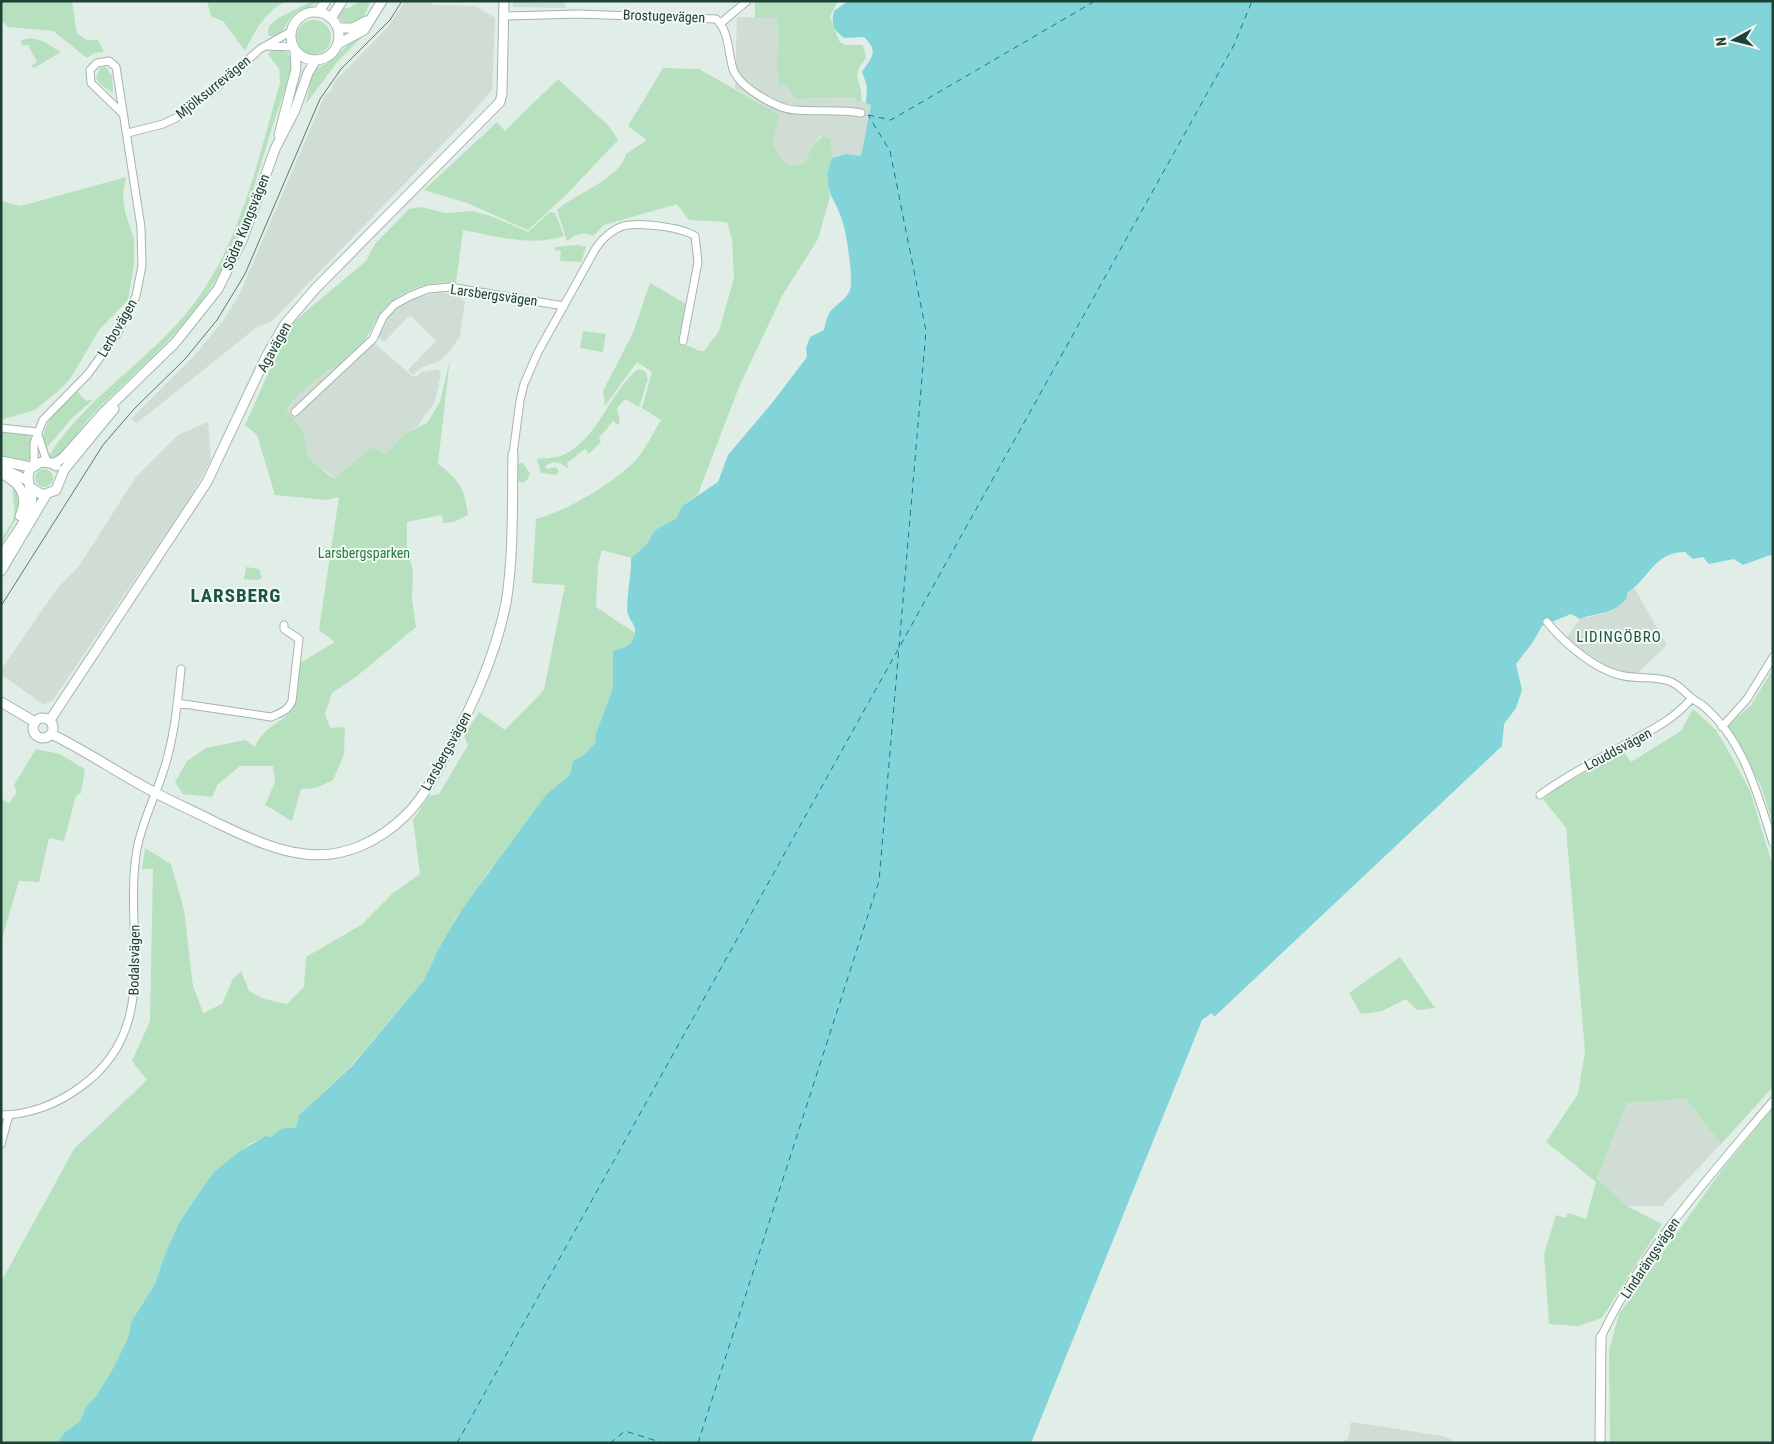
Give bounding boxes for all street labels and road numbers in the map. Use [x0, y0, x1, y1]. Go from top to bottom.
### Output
street label: Brostugevägen [623, 7, 705, 25]
street label: Mjölksurrevägen [173, 52, 253, 122]
street label: Södra Kungsvägen [219, 172, 273, 272]
street label: Larsbergsvägen [449, 281, 539, 309]
street label: Lerbovägen [94, 296, 140, 360]
street label: Agavägen [254, 319, 294, 375]
street label: Larsbergsvägen [418, 709, 474, 793]
street label: Louddsvägen [1582, 725, 1654, 773]
street label: Bodalsvägen [125, 924, 143, 996]
street label: Lindarängsvägen [1617, 1215, 1683, 1301]

